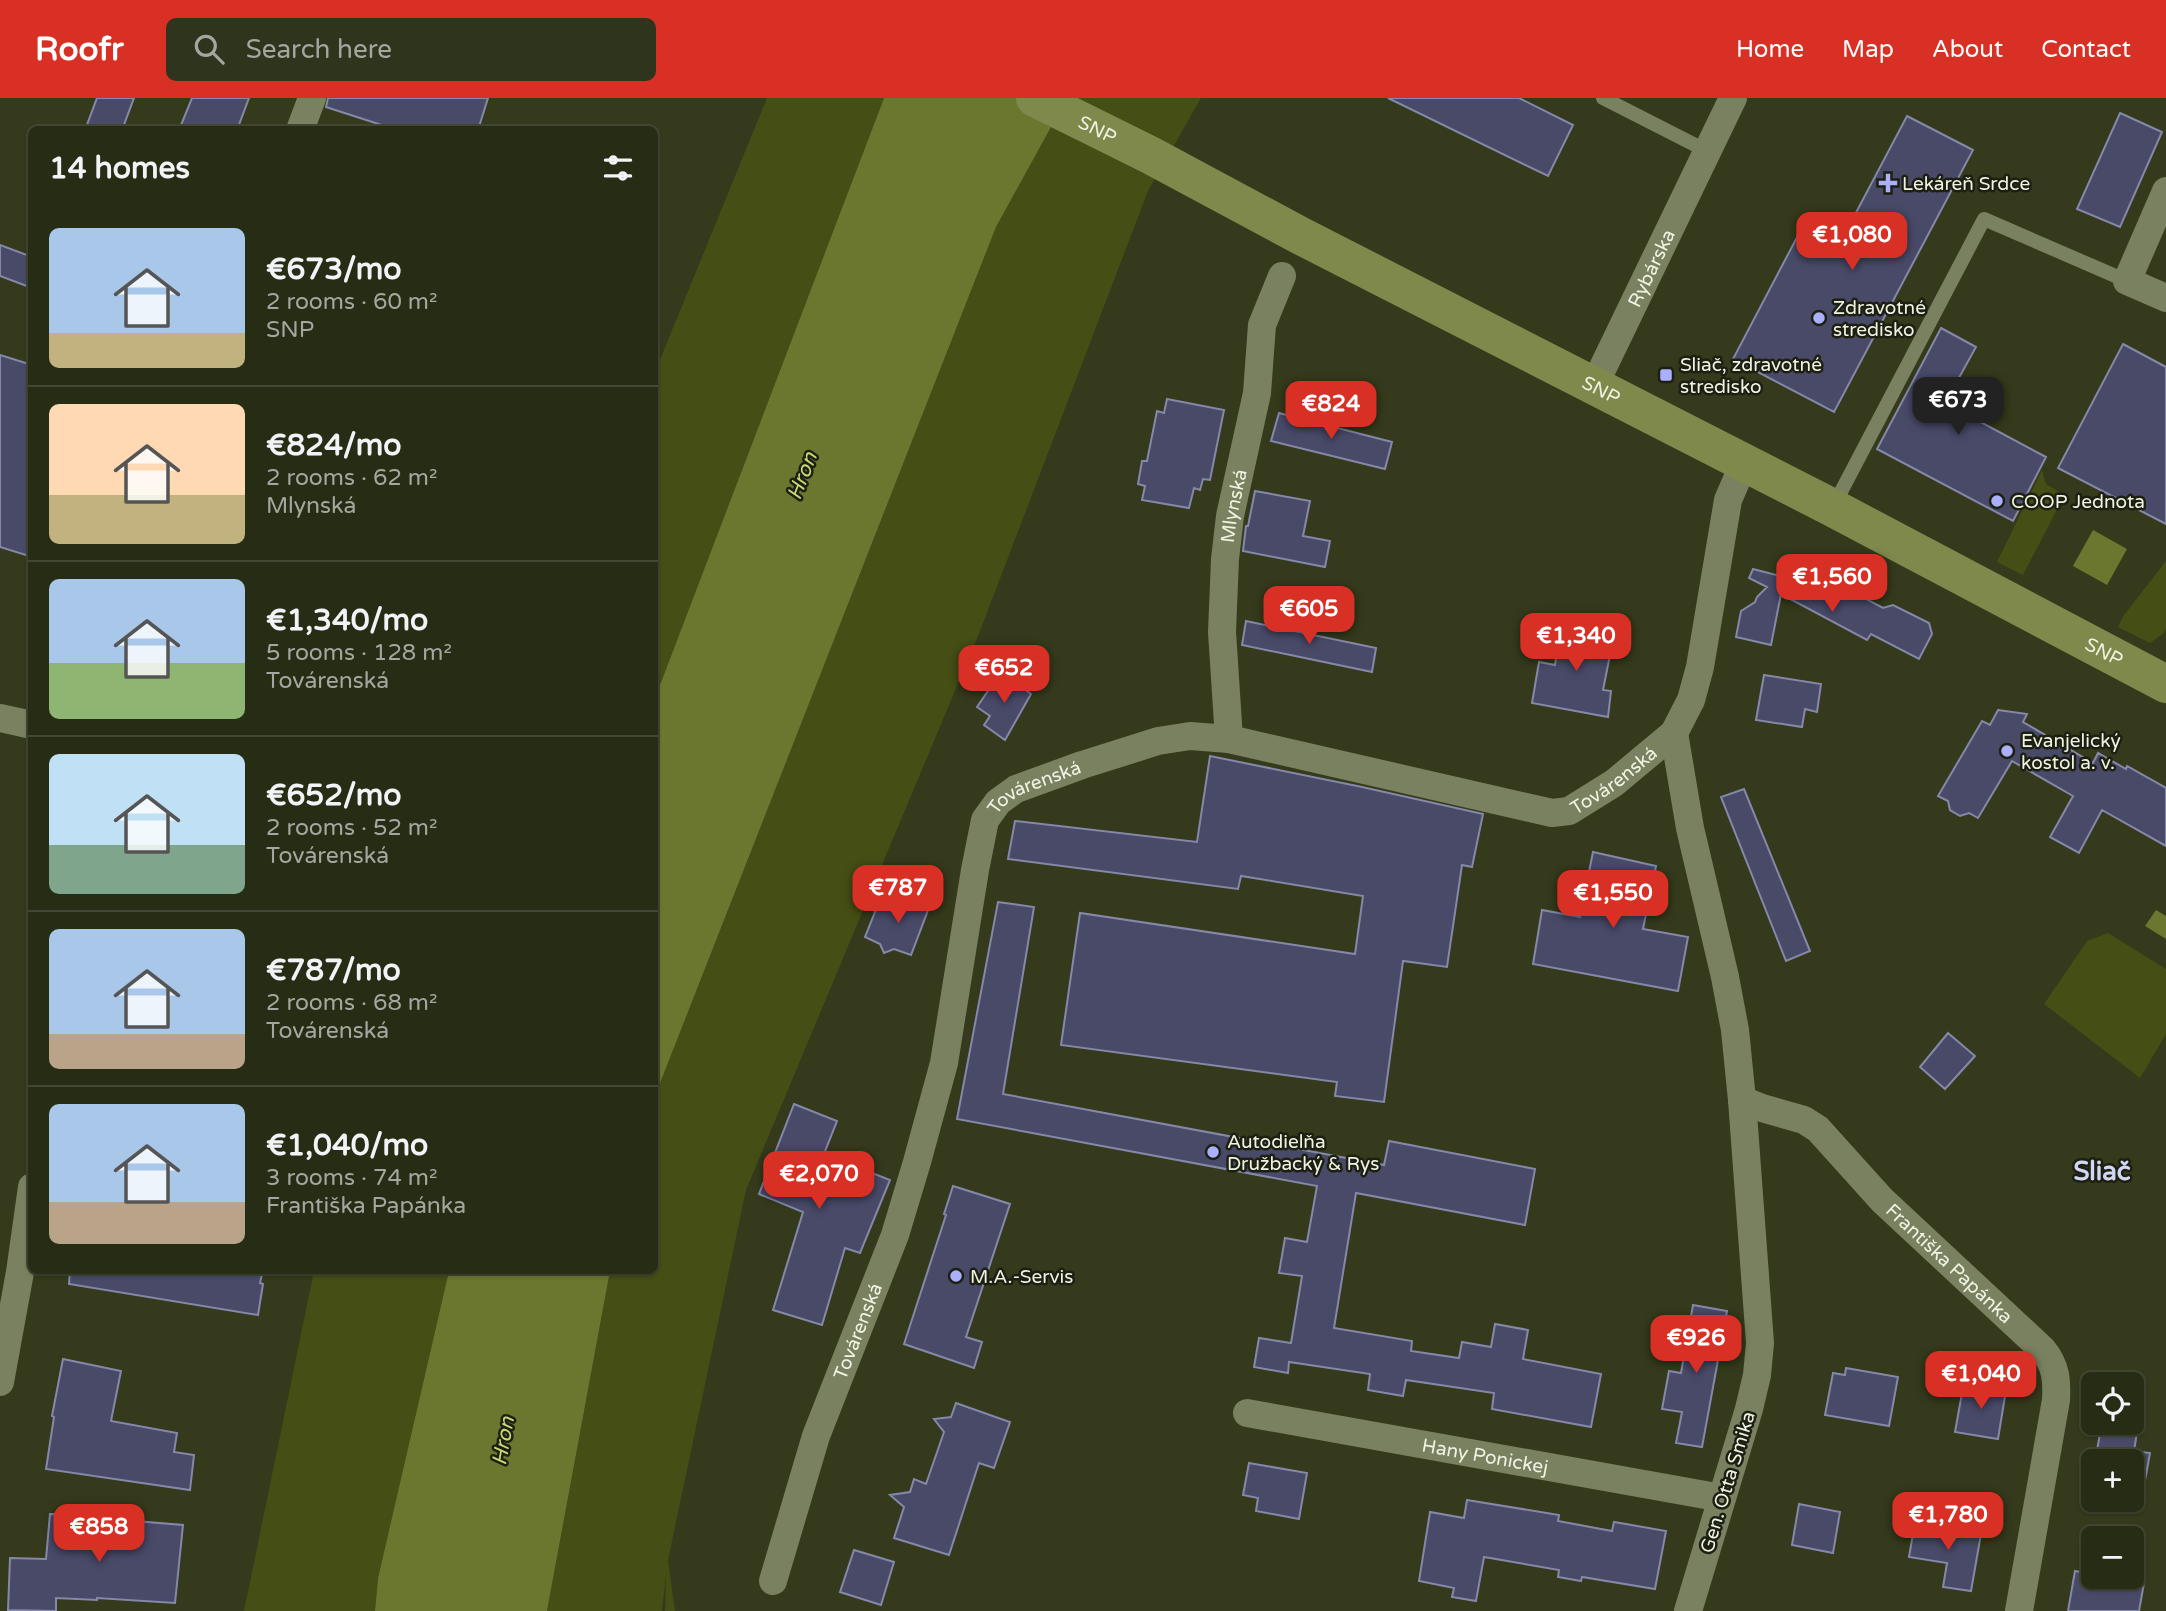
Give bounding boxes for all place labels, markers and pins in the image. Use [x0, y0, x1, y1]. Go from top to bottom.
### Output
place label: Lekáreň Srdce [1902, 173, 2030, 195]
marker: Lekáreň Srdce [1880, 175, 1896, 191]
pin: €1,080 [1795, 212, 1909, 272]
place label: Zdravotné stredisko [1833, 297, 1926, 341]
marker: Zdravotné stredisko [1811, 310, 1827, 326]
place label: Sliač, zdravotné stredisko [1680, 354, 1822, 398]
marker: Sliač, zdravotné stredisko [1658, 367, 1674, 383]
pin: €673 [1917, 378, 1999, 437]
pin: €824 [1290, 382, 1372, 441]
place label: COOP Jednota [2011, 491, 2145, 513]
marker: COOP Jednota [1989, 493, 2005, 509]
pin: €1,560 [1775, 554, 1889, 614]
pin: €605 [1268, 587, 1350, 646]
pin: €1,340 [1519, 614, 1633, 673]
pin: €652 [963, 646, 1045, 705]
place label: Evanjelický kostol a. v. [2021, 730, 2121, 774]
marker: Evanjelický kostol a. v. [1999, 743, 2015, 759]
pin: €787 [857, 866, 939, 925]
pin: €1,550 [1556, 870, 1670, 930]
place label: Autodielňa Družbacký & Rys [1227, 1131, 1379, 1175]
marker: Autodielňa Družbacký & Rys [1205, 1144, 1221, 1160]
pin: €2,070 [762, 1152, 876, 1211]
place label: M.A.-Servis [970, 1266, 1073, 1288]
marker: M.A.-Servis [948, 1268, 964, 1284]
pin: €926 [1655, 1316, 1737, 1375]
pin: €1,040 [1924, 1352, 2038, 1411]
pin: €1,780 [1891, 1492, 2005, 1552]
pin: €858 [58, 1504, 140, 1564]

